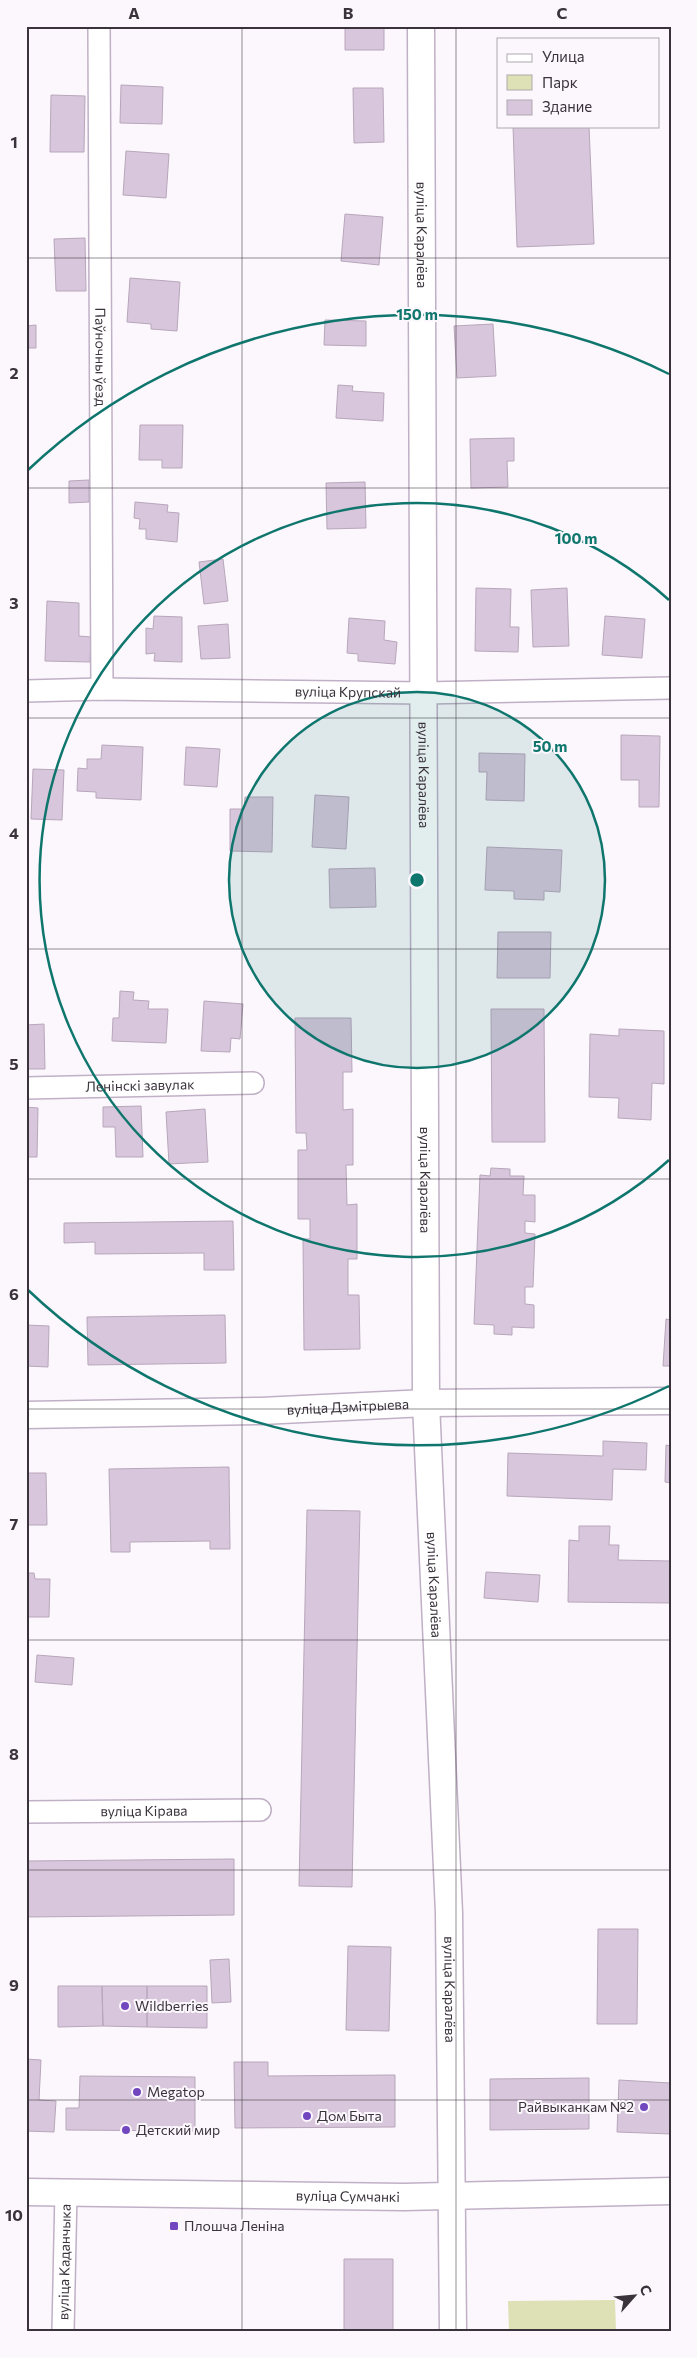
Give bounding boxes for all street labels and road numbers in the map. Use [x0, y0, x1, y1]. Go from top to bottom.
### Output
street label: вуліца Каралёва [414, 182, 431, 288]
street label: Паўночны ўезд [92, 308, 110, 406]
street label: вуліца Крупскай [295, 682, 401, 701]
street label: вуліца Каралёва [416, 722, 433, 828]
street label: Ленінскі завулак [85, 1075, 195, 1095]
street label: вуліца Каралёва [417, 1127, 434, 1233]
street label: вуліца Дзмітрыева [286, 1395, 409, 1418]
street label: вуліца Каралёва [424, 1531, 446, 1638]
street label: вуліца Кірава [100, 1802, 188, 1819]
street label: вуліца Каралёва [441, 1936, 459, 2043]
street label: вуліца Сумчанкі [296, 2187, 400, 2205]
street label: вуліца Каданчыка [54, 2204, 74, 2320]

